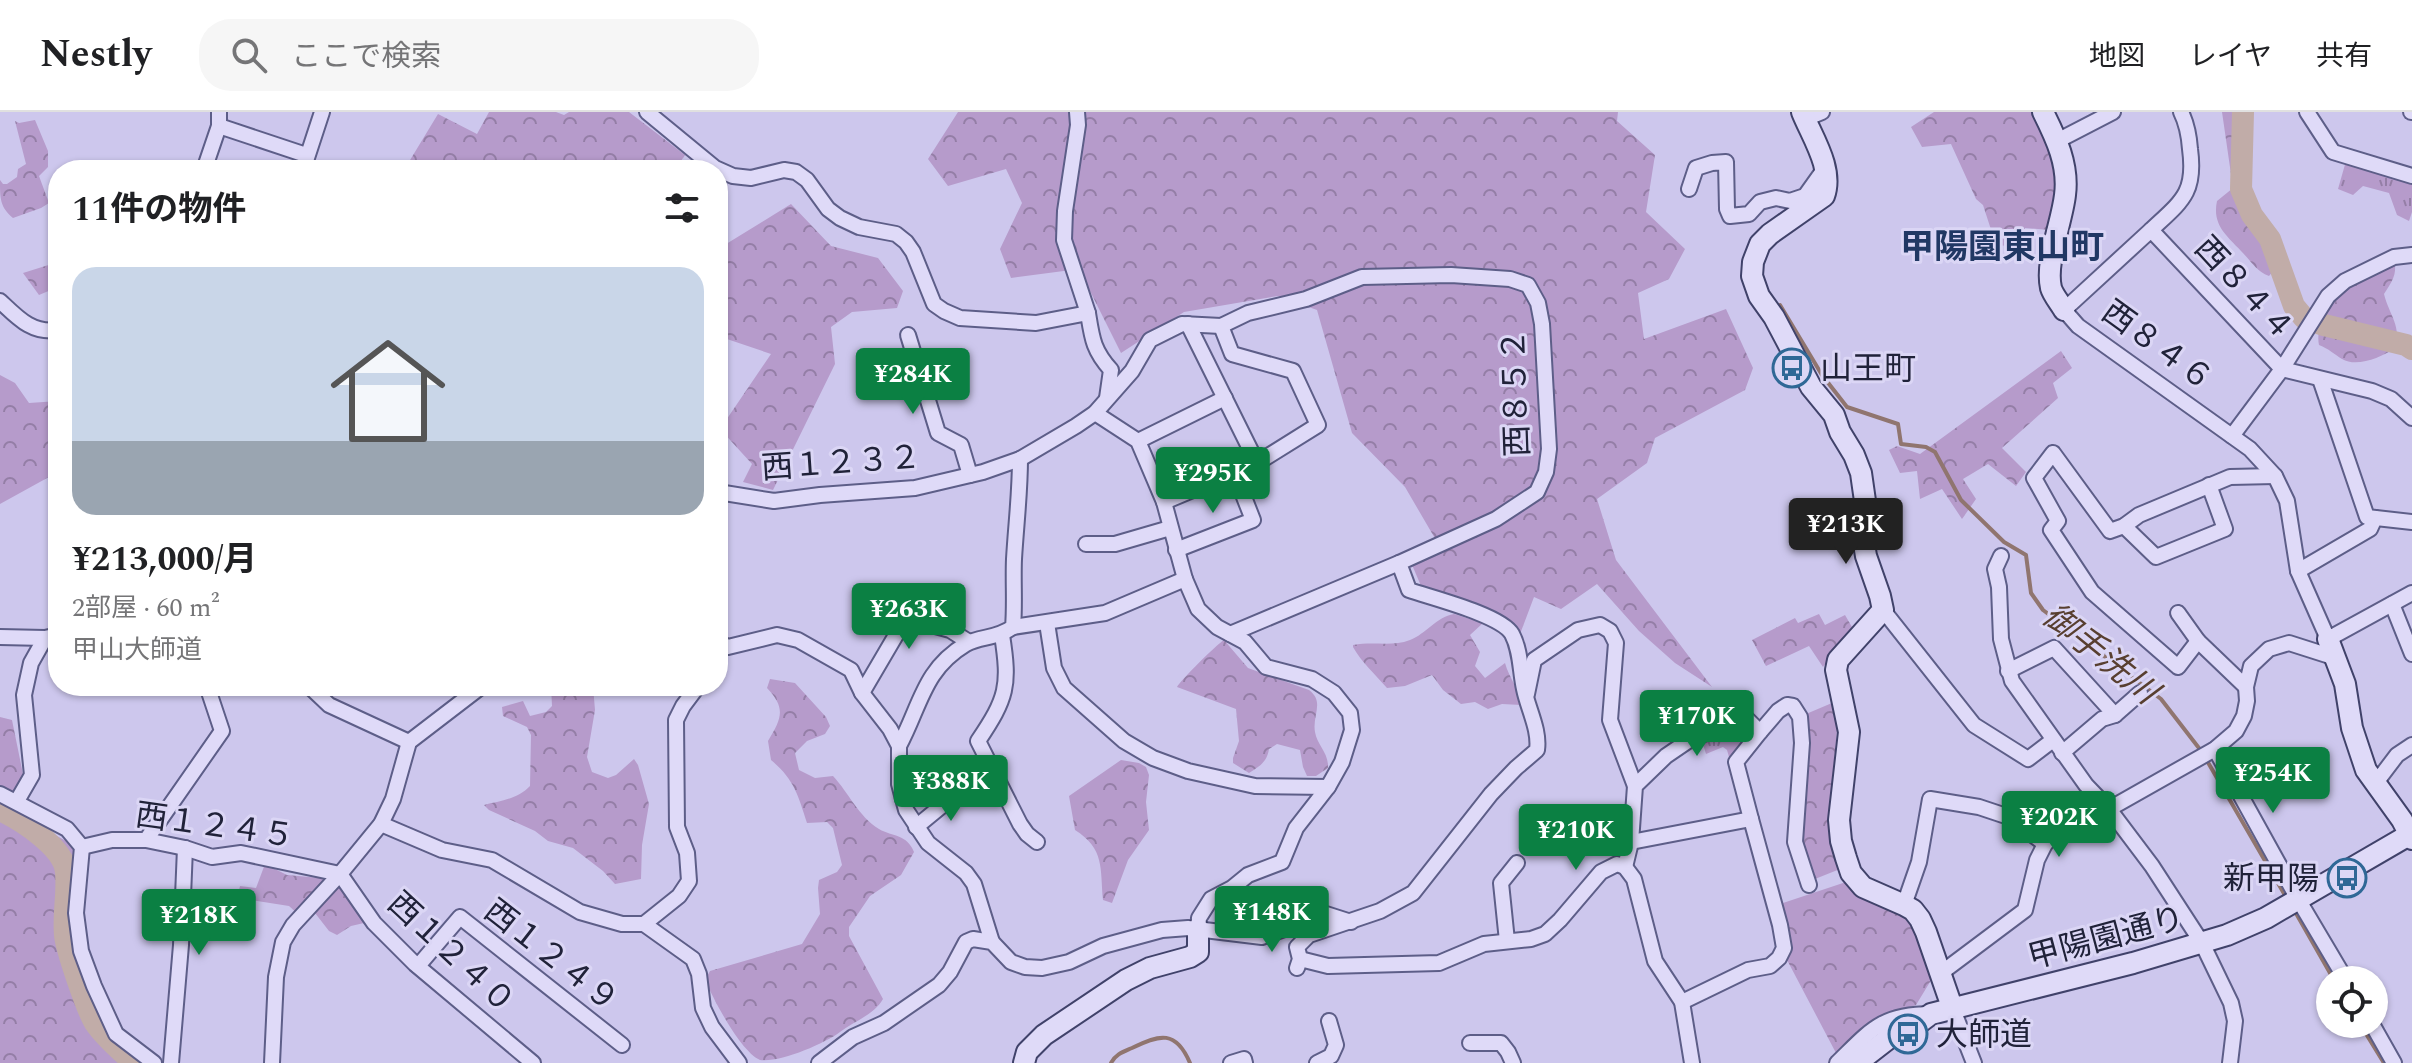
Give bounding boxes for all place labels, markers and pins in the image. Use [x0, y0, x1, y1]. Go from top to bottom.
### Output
place label: 山王町 [1820, 345, 1916, 394]
bus stop icon: 山王町 [1771, 347, 1813, 389]
pin: ¥284K [857, 348, 969, 416]
pin: ¥295K [1157, 447, 1269, 515]
pin: ¥213K [1790, 498, 1902, 566]
pin: ¥263K [853, 583, 965, 651]
pin: ¥170K [1641, 690, 1753, 758]
pin: ¥254K [2217, 747, 2329, 815]
pin: ¥388K [895, 755, 1007, 823]
pin: ¥202K [2003, 791, 2115, 859]
pin: ¥210K [1520, 804, 1632, 872]
place label: 新甲陽 [2223, 855, 2319, 904]
bus stop icon: 新甲陽 [2326, 857, 2368, 899]
pin: ¥148K [1216, 886, 1328, 954]
pin: ¥218K [143, 889, 255, 957]
place label: 大師道 [1936, 1011, 2032, 1060]
bus stop icon: 大師道 [1887, 1013, 1929, 1055]

